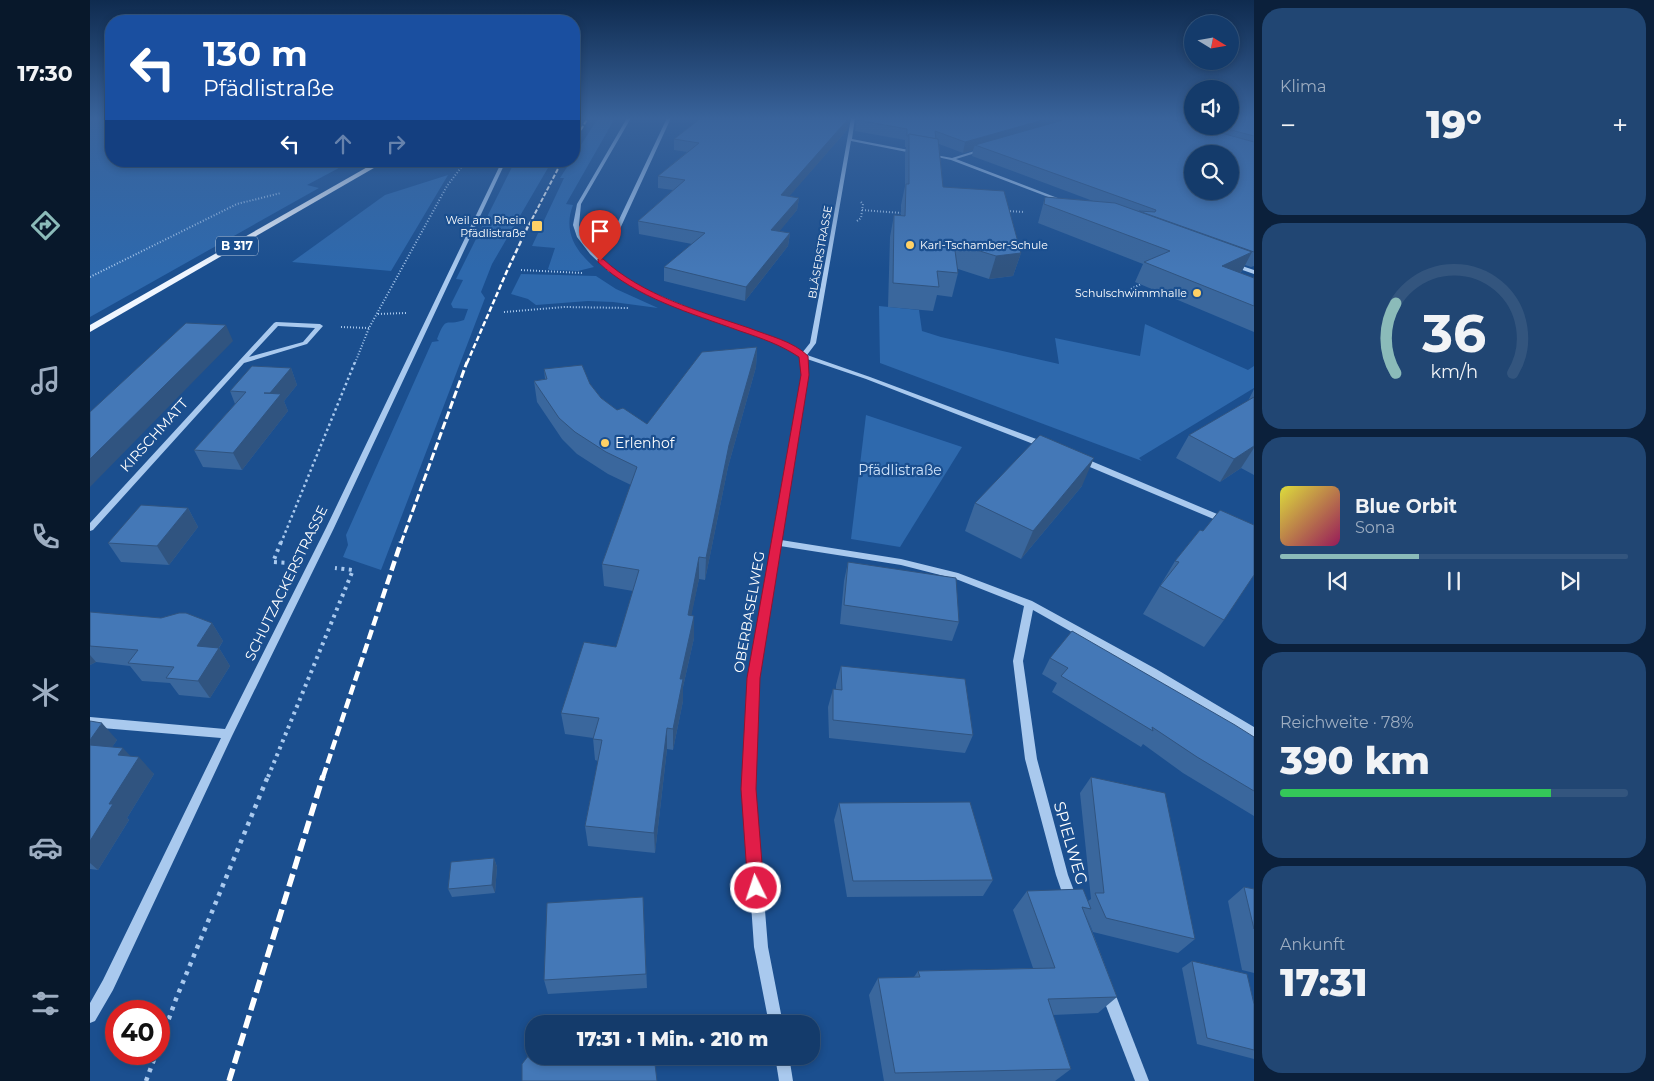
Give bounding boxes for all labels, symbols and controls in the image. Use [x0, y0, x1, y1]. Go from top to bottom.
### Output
north arrow [1184, 15, 1239, 70]
map controls [1184, 15, 1239, 200]
text: 130 m [203, 32, 308, 75]
icon: left [120, 35, 185, 100]
text: 17:30 [17, 60, 73, 87]
text: Pfädlistraße [203, 75, 334, 102]
text: Klima [1280, 77, 1326, 96]
button: sound [1184, 80, 1239, 135]
text: 19° [1426, 101, 1482, 148]
text: − [1280, 108, 1296, 142]
text: + [1612, 108, 1628, 142]
icon: left [276, 130, 304, 158]
icon: ahead [329, 130, 357, 158]
icon: right [382, 130, 410, 158]
button: search [1184, 145, 1239, 200]
street label: BLÄSERSTRASSE [805, 204, 835, 300]
icon: directions [28, 208, 63, 243]
pin [579, 210, 621, 261]
place label: Weil am Rhein Pfädlistraße [445, 213, 526, 240]
icon: arrive [586, 217, 614, 245]
marker: Weil am Rhein Pfädlistraße [530, 219, 544, 233]
road number: B 317 [216, 237, 258, 256]
place label: Karl-Tschamber-Schule [920, 238, 1048, 252]
marker: Karl-Tschamber-Schule [904, 239, 916, 251]
place label: Schulschwimmhalle [1075, 286, 1187, 300]
marker: Schulschwimmhalle [1191, 287, 1203, 299]
text: 36 [1421, 302, 1486, 365]
text: km/h [1430, 361, 1478, 382]
icon: music [28, 363, 63, 398]
street label: KIRSCHMATT [116, 394, 192, 476]
place label: Erlenhof [615, 434, 676, 452]
marker: Erlenhof [599, 437, 611, 449]
park label: Pfädlistraße [858, 461, 942, 479]
text: Blue Orbit [1355, 495, 1457, 518]
street label: SCHUTZACKERSTRASSE [241, 502, 331, 664]
text: Sona [1355, 518, 1395, 537]
icon: phone [28, 519, 63, 554]
street label: OBERBASELWEG [729, 550, 769, 674]
icon: previous [1324, 567, 1352, 595]
icon: pause [1440, 567, 1468, 595]
icon: next [1556, 567, 1584, 595]
icon: climate [28, 675, 63, 710]
text: Reichweite · 78% [1280, 713, 1413, 732]
text: 390 km [1280, 737, 1430, 784]
street label: SPIELWEG [1050, 799, 1091, 887]
icon: car [28, 830, 63, 865]
position arrow [729, 861, 781, 913]
text: Ankunft [1280, 935, 1345, 954]
text: 17:31 [1280, 959, 1368, 1006]
icon: filters [28, 986, 63, 1021]
speed limit sign: 40 [105, 1000, 170, 1065]
text: 17:31 · 1 Min. · 210 m [577, 1028, 768, 1051]

